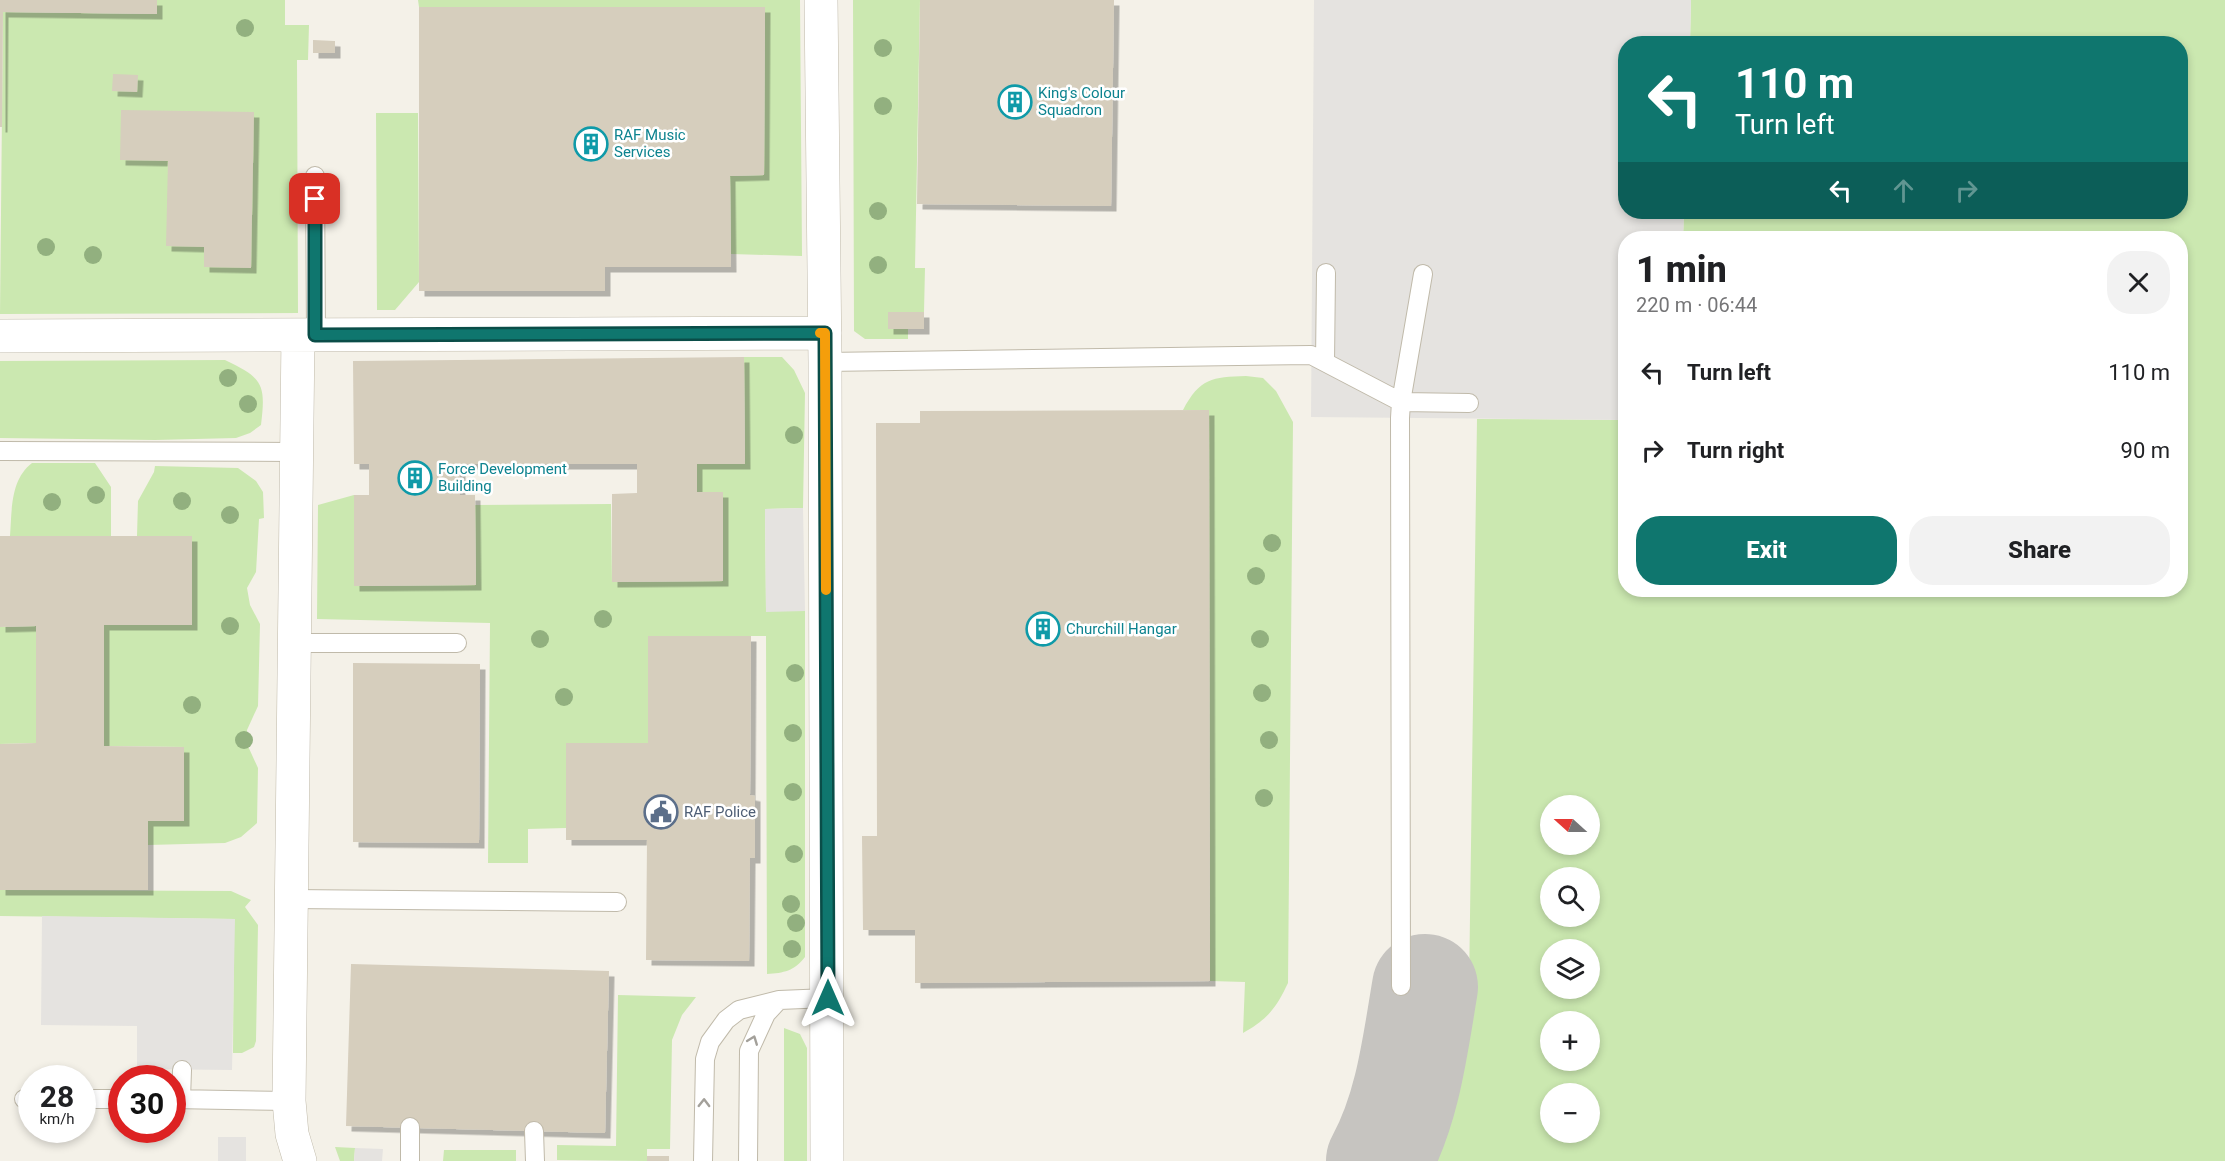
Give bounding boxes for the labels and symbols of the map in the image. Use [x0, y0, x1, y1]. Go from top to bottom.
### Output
building icon: King's Colour Squadron [997, 84, 1033, 120]
place label: King's Colour Squadron [1038, 84, 1125, 119]
building icon: RAF Music Services [573, 126, 609, 162]
place label: RAF Music Services [614, 126, 686, 161]
pin [289, 173, 340, 224]
building icon: Force Development Building [397, 460, 433, 496]
place label: Force Development Building [438, 460, 567, 495]
building icon: Churchill Hangar [1025, 611, 1061, 647]
place label: Churchill Hangar [1066, 620, 1177, 638]
public building icon: RAF Police [643, 794, 679, 830]
north arrow [1540, 795, 1600, 855]
place label: RAF Police [684, 803, 756, 821]
position arrow [796, 966, 860, 1030]
one-way arrow [746, 1035, 758, 1046]
speed limit sign: 30 [108, 1065, 186, 1143]
one-way arrow [698, 1098, 710, 1107]

